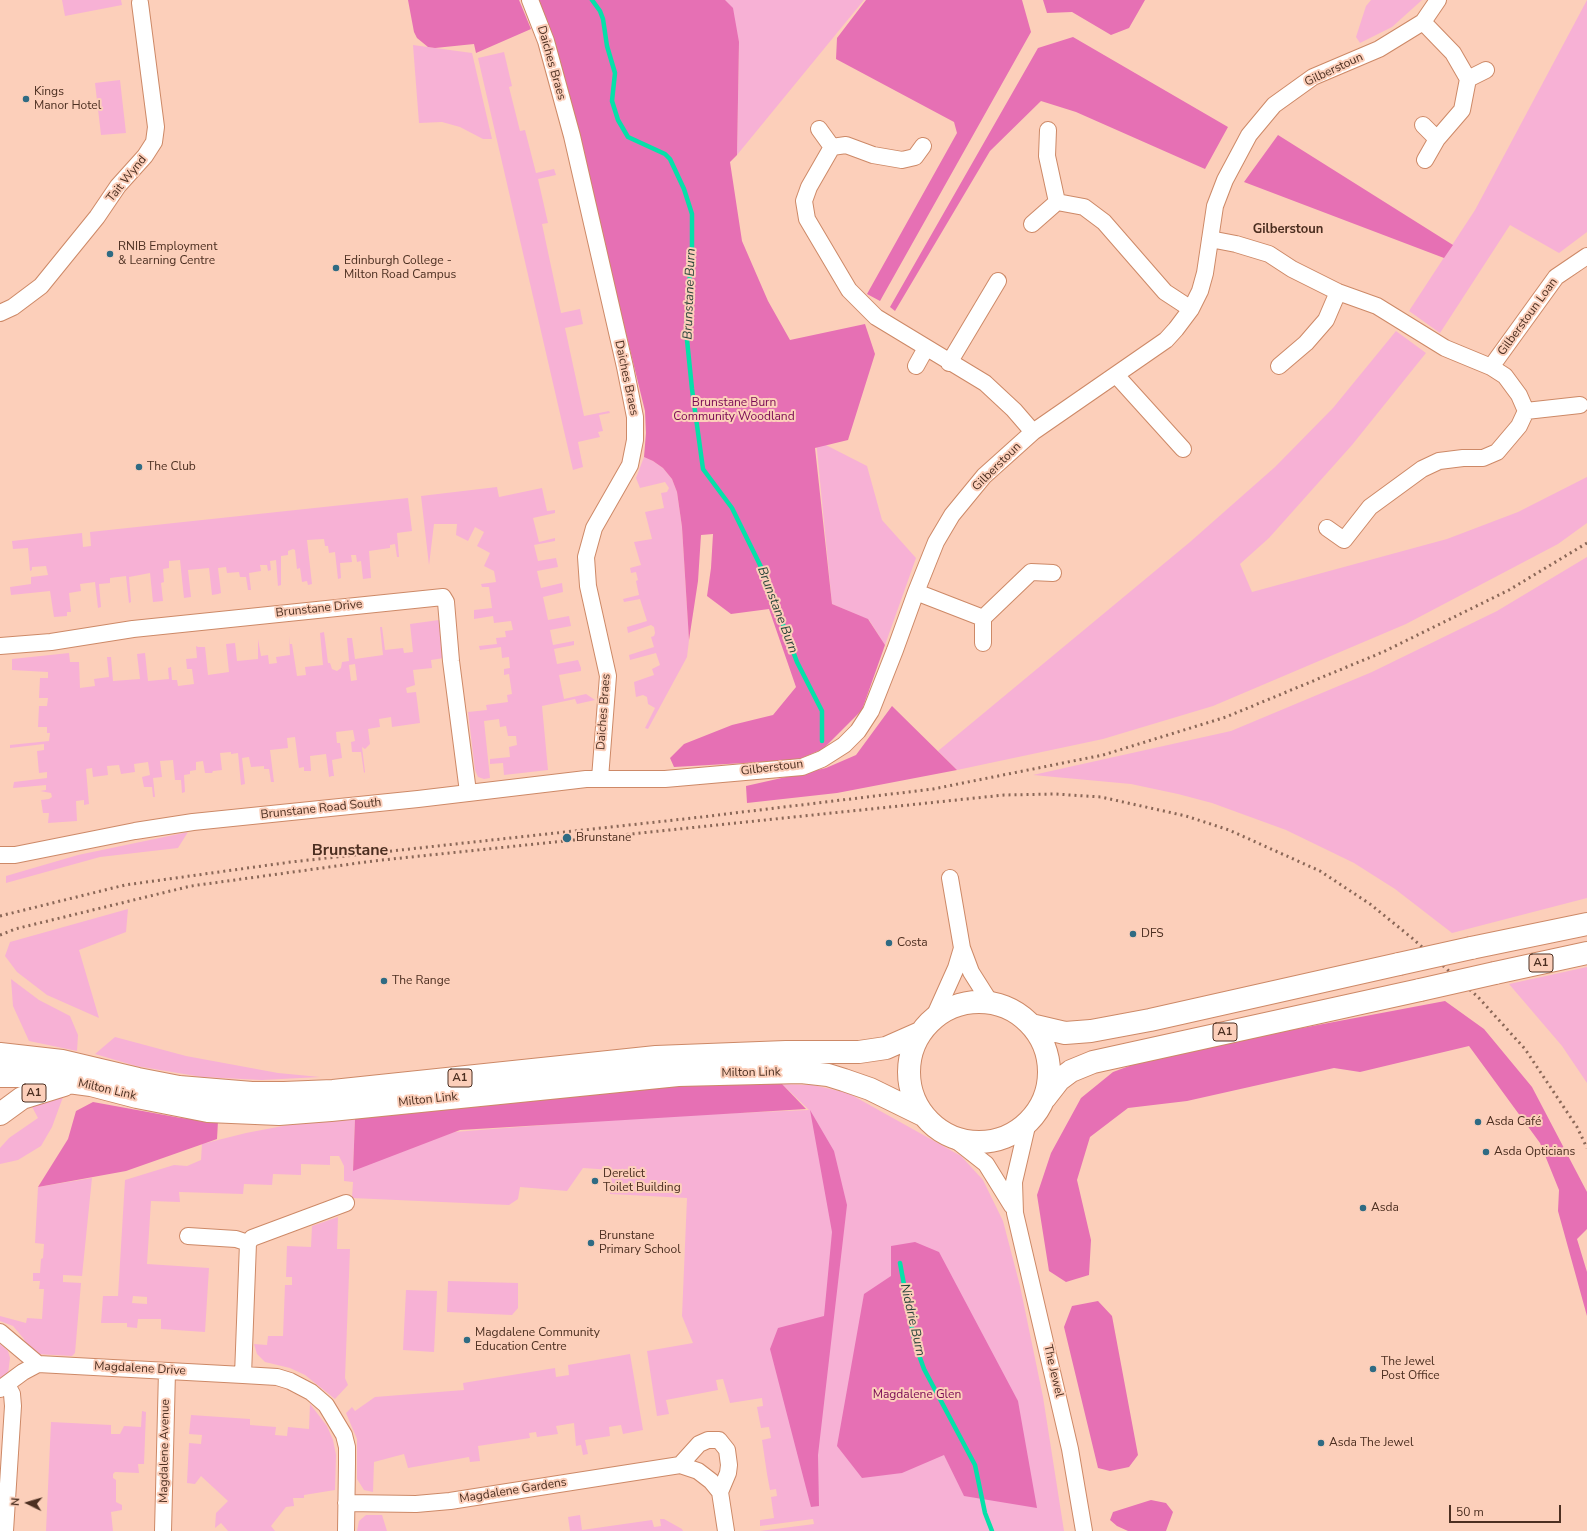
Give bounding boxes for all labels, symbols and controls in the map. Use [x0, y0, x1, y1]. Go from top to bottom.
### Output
street label: Daiches Braes [534, 24, 568, 102]
street label: Gilberstoun [1303, 50, 1365, 90]
place label: Kings Manor Hotel [34, 85, 101, 113]
marker: Kings Manor Hotel [21, 94, 31, 104]
street label: Tait Wynd [104, 153, 150, 205]
district label: Gilberstoun [1253, 222, 1323, 238]
place label: RNIB Employment & Learning Centre [118, 240, 217, 268]
water label: Brunstane Burn [681, 248, 699, 340]
marker: RNIB Employment & Learning Centre [105, 249, 115, 259]
place label: Edinburgh College - Milton Road Campus [344, 254, 456, 282]
marker: Edinburgh College - Milton Road Campus [331, 263, 341, 273]
street label: Gilberstoun Loan [1495, 276, 1561, 358]
street label: Daiches Braes [611, 339, 641, 417]
park label: Brunstane Burn Community Woodland [673, 396, 795, 424]
street label: Gilberstoun [970, 440, 1024, 494]
place label: The Club [147, 460, 196, 474]
marker: The Club [134, 462, 144, 472]
water label: Brunstane Burn [753, 564, 801, 656]
street label: Brunstane Drive [275, 597, 363, 621]
street label: Daiches Braes [594, 673, 614, 751]
street label: Gilberstoun [740, 757, 804, 779]
street label: Brunstane Road South [260, 795, 382, 823]
place label: Brunstane [576, 831, 631, 845]
marker: Brunstane [561, 832, 573, 844]
district label: Brunstane [312, 841, 388, 861]
place label: DFS [1141, 927, 1164, 941]
marker: DFS [1128, 929, 1138, 939]
place label: Costa [897, 936, 928, 950]
marker: Costa [884, 938, 894, 948]
road number: A1 [1529, 954, 1553, 972]
place label: The Range [392, 974, 450, 988]
marker: The Range [379, 976, 389, 986]
road number: A1 [1213, 1023, 1237, 1041]
street label: Milton Link [721, 1065, 781, 1081]
road number: A1 [448, 1069, 472, 1087]
street label: Milton Link [76, 1076, 138, 1104]
road number: A1 [22, 1084, 46, 1102]
street label: Milton Link [398, 1090, 458, 1110]
place label: Asda Café [1486, 1115, 1541, 1129]
marker: Asda Café [1473, 1117, 1483, 1127]
place label: Asda Opticians [1494, 1145, 1575, 1159]
marker: Asda Opticians [1481, 1147, 1491, 1157]
place label: Derelict Toilet Building [603, 1167, 681, 1195]
marker: Derelict Toilet Building [590, 1176, 600, 1186]
place label: Asda [1371, 1201, 1399, 1215]
marker: Asda [1358, 1203, 1368, 1213]
place label: Brunstane Primary School [599, 1229, 681, 1257]
marker: Brunstane Primary School [586, 1238, 596, 1248]
water label: Niddrie Burn [896, 1282, 928, 1358]
place label: Magdalene Community Education Centre [475, 1326, 600, 1354]
marker: Magdalene Community Education Centre [462, 1335, 472, 1345]
street label: The Jewel [1040, 1343, 1066, 1399]
place label: The Jewel Post Office [1381, 1355, 1440, 1383]
street label: Magdalene Drive [94, 1359, 186, 1379]
marker: The Jewel Post Office [1368, 1364, 1378, 1374]
park label: Magdalene Glen [873, 1388, 961, 1402]
street label: Magdalene Avenue [157, 1399, 173, 1503]
place label: Asda The Jewel [1329, 1436, 1414, 1450]
marker: Asda The Jewel [1316, 1438, 1326, 1448]
street label: Magdalene Gardens [458, 1475, 568, 1507]
north arrow [8, 1483, 48, 1523]
text: N [8, 1497, 23, 1507]
scale bar [1451, 1497, 1563, 1523]
text: 50 m [1456, 1504, 1484, 1520]

